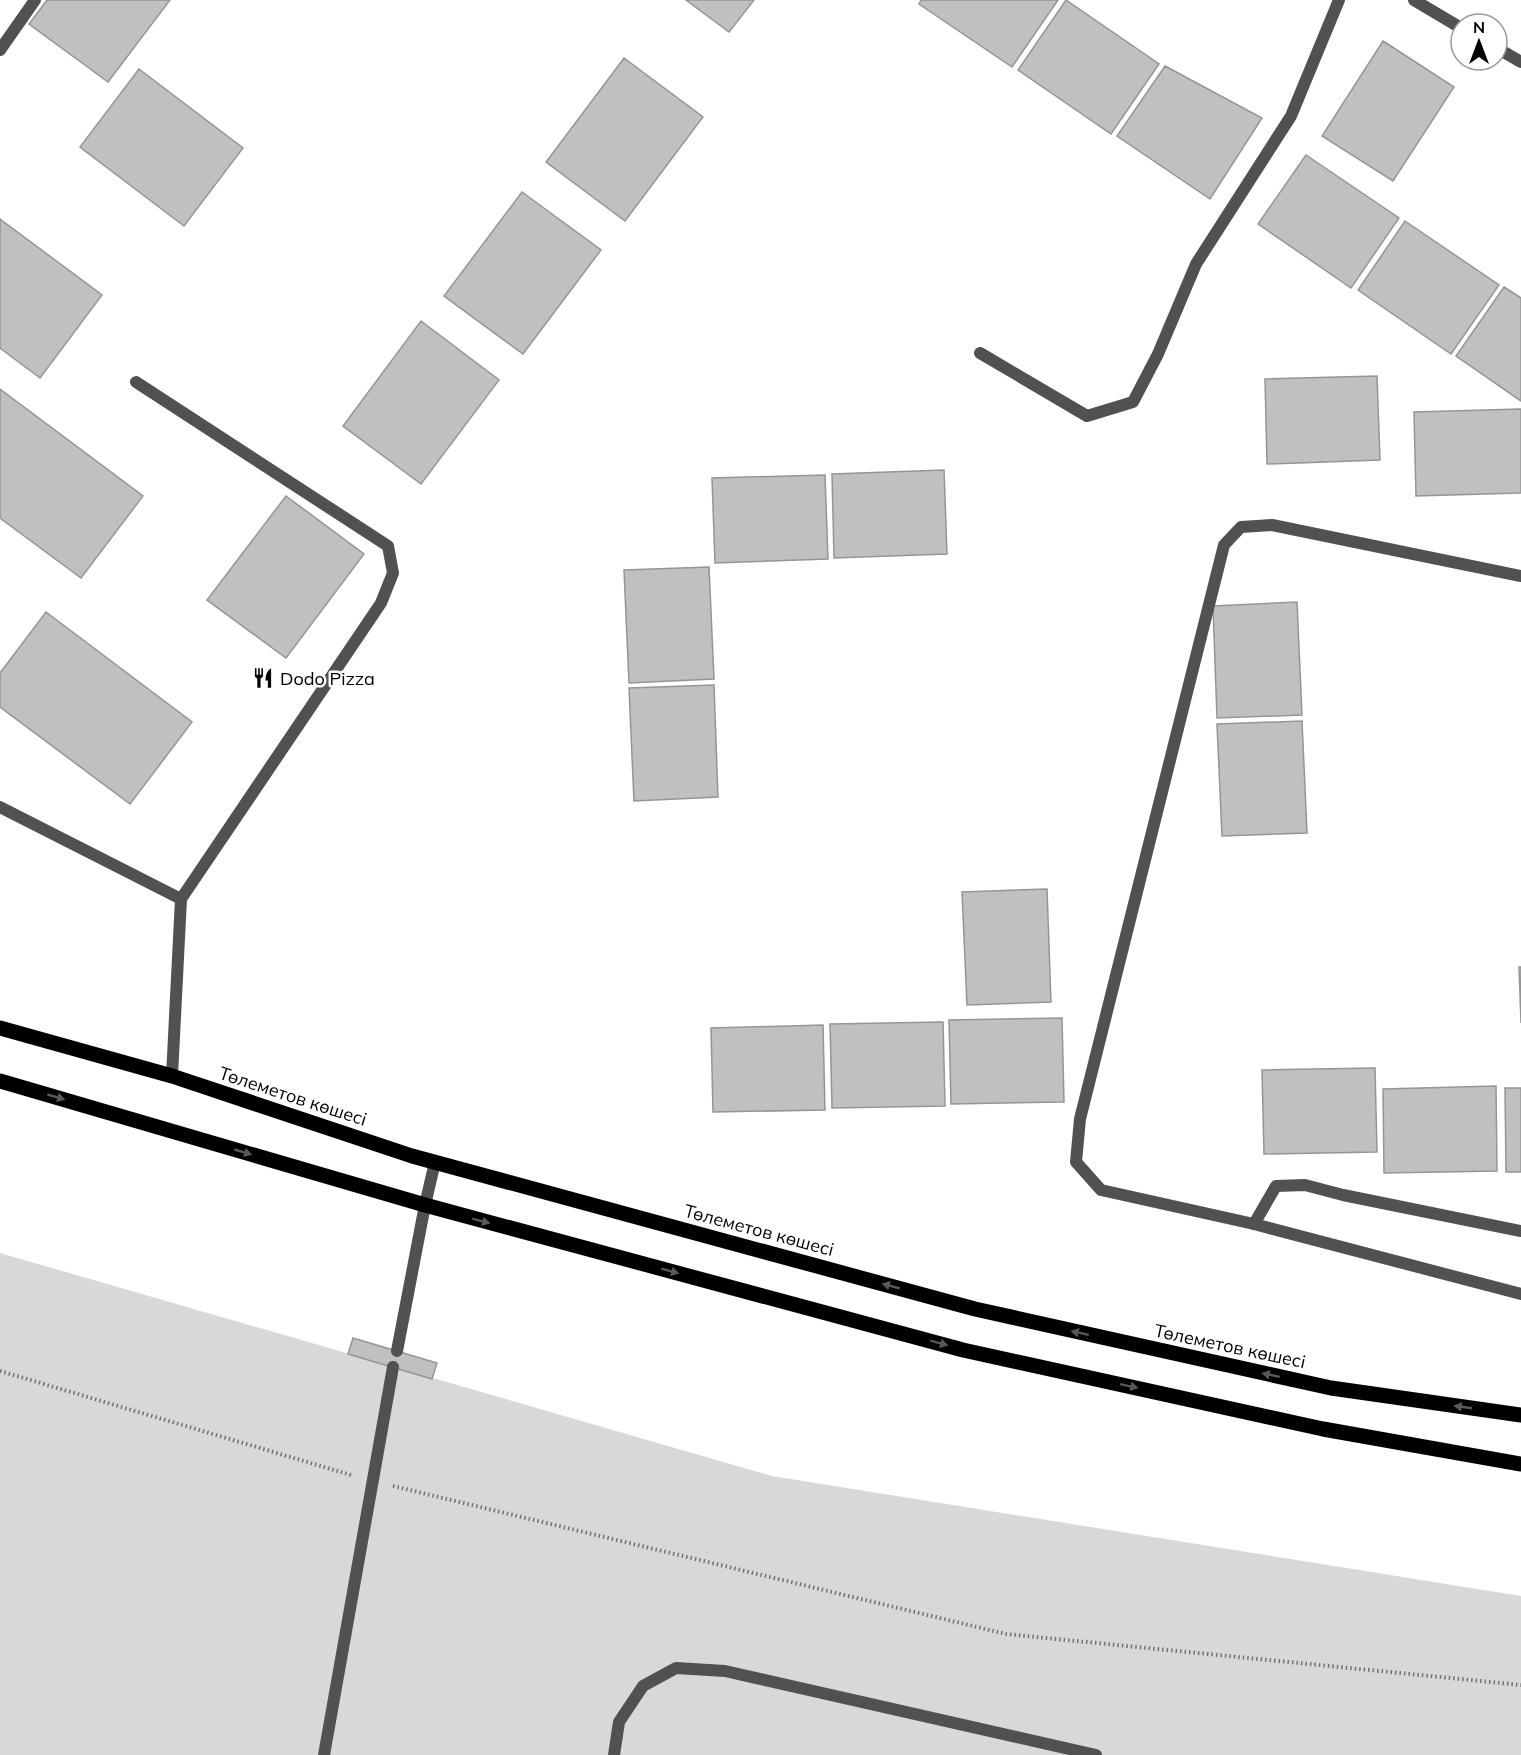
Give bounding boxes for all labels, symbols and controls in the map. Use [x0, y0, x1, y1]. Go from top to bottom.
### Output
north arrow [1449, 12, 1509, 72]
text: N [1473, 17, 1485, 37]
restaurant icon: Dodo Pizza [251, 666, 275, 690]
place label: Dodo Pizza [280, 667, 375, 690]
street label: Төлеметов көшесі [216, 1061, 370, 1131]
one-way arrow [47, 1093, 65, 1102]
one-way arrow [234, 1148, 252, 1157]
street label: Төлеметов көшесі [682, 1199, 836, 1261]
one-way arrow [472, 1216, 491, 1226]
one-way arrow [661, 1267, 679, 1276]
one-way arrow [882, 1281, 900, 1291]
street label: Төлеметов көшесі [1152, 1319, 1308, 1373]
one-way arrow [1071, 1327, 1090, 1337]
one-way arrow [930, 1339, 948, 1349]
one-way arrow [1261, 1370, 1280, 1379]
one-way arrow [1120, 1382, 1139, 1392]
one-way arrow [1453, 1402, 1472, 1411]

